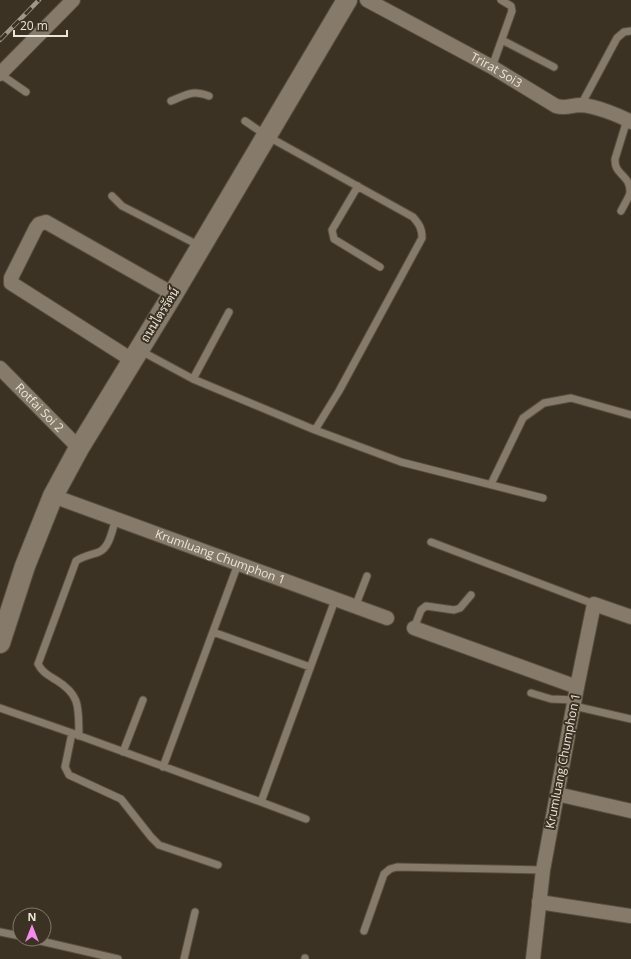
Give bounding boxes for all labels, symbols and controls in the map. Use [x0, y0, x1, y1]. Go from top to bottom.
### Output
scale bar [14, 12, 67, 38]
text: 20 m [20, 17, 48, 34]
street label: Trirat Soi3 [468, 48, 526, 91]
street label: ถนนไตรรัตน์ [136, 284, 183, 345]
street label: Rotfai Soi 2 [12, 379, 68, 436]
street label: Krumluang Chumphon 1 [153, 525, 288, 588]
street label: Krumluang Chumphon 1 [541, 692, 584, 830]
north arrow [12, 907, 52, 947]
text: N [28, 909, 36, 924]

